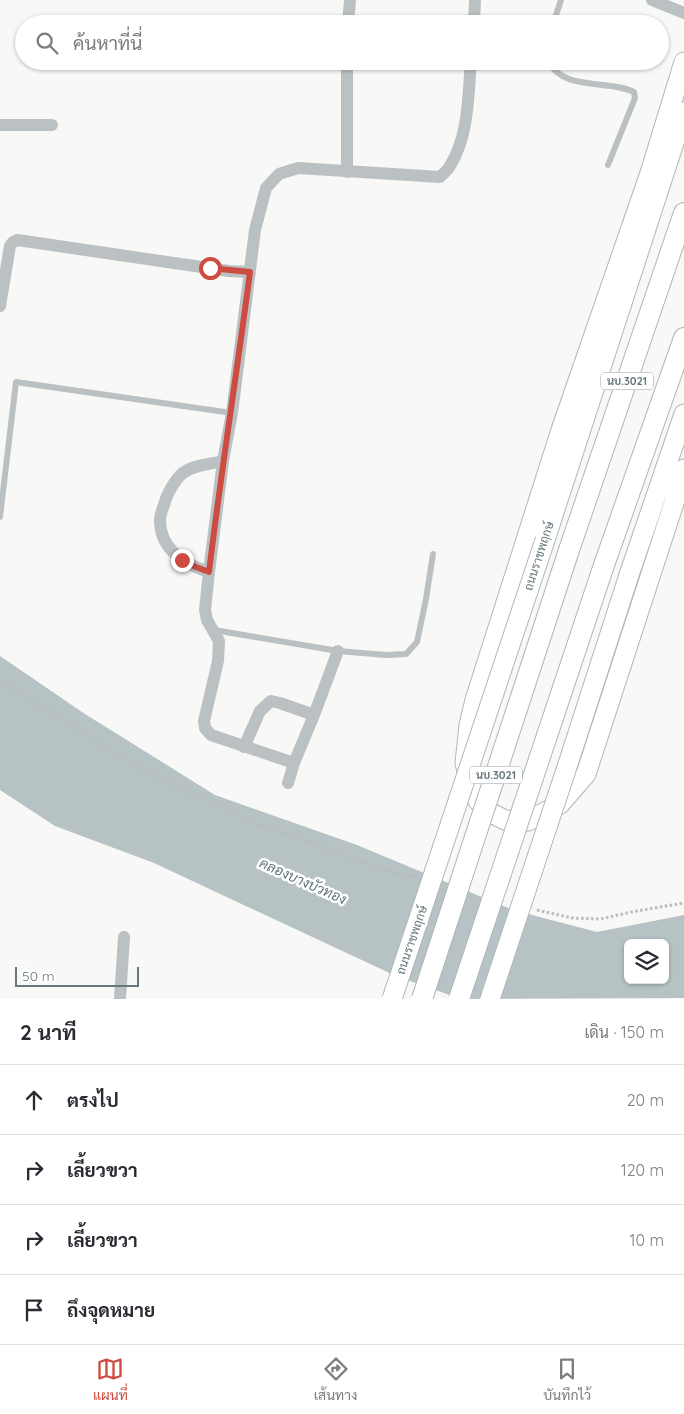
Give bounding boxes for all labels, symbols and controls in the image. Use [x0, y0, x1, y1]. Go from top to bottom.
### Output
search box [15, 15, 669, 70]
icon: search [33, 29, 61, 57]
text: ค้นหาที่นี่ [73, 31, 142, 55]
route start [199, 257, 222, 280]
road number: นบ.3021 [601, 372, 653, 390]
street label: ถนนราชพฤกษ์ [520, 519, 557, 592]
route end [171, 549, 194, 572]
road number: นบ.3021 [470, 766, 522, 784]
water label: คลองบางบัวทอง [257, 854, 349, 908]
street label: ถนนราชพฤกษ์ [393, 903, 431, 976]
map controls [624, 939, 669, 984]
button: layers [624, 939, 669, 984]
scale bar [15, 964, 139, 987]
text: 50 m [22, 967, 55, 985]
text: 2 นาที [20, 1019, 76, 1045]
text: เดิน · 150 m [584, 1022, 664, 1042]
icon: ahead [20, 1086, 48, 1114]
text: ตรงไป [67, 1088, 119, 1112]
text: 20 m [627, 1090, 664, 1110]
icon: right [20, 1156, 48, 1184]
text: เลี้ยวขวา [67, 1158, 138, 1182]
text: 120 m [621, 1160, 664, 1180]
icon: right [20, 1226, 48, 1254]
text: เลี้ยวขวา [67, 1228, 138, 1252]
text: 10 m [630, 1230, 664, 1250]
icon: arrive [20, 1296, 48, 1324]
text: ถึงจุดหมาย [67, 1298, 155, 1322]
tab: แผนที่ [93, 1355, 128, 1404]
tab: เส้นทาง [314, 1355, 357, 1404]
tab: บันทึกไว้ [543, 1355, 591, 1404]

